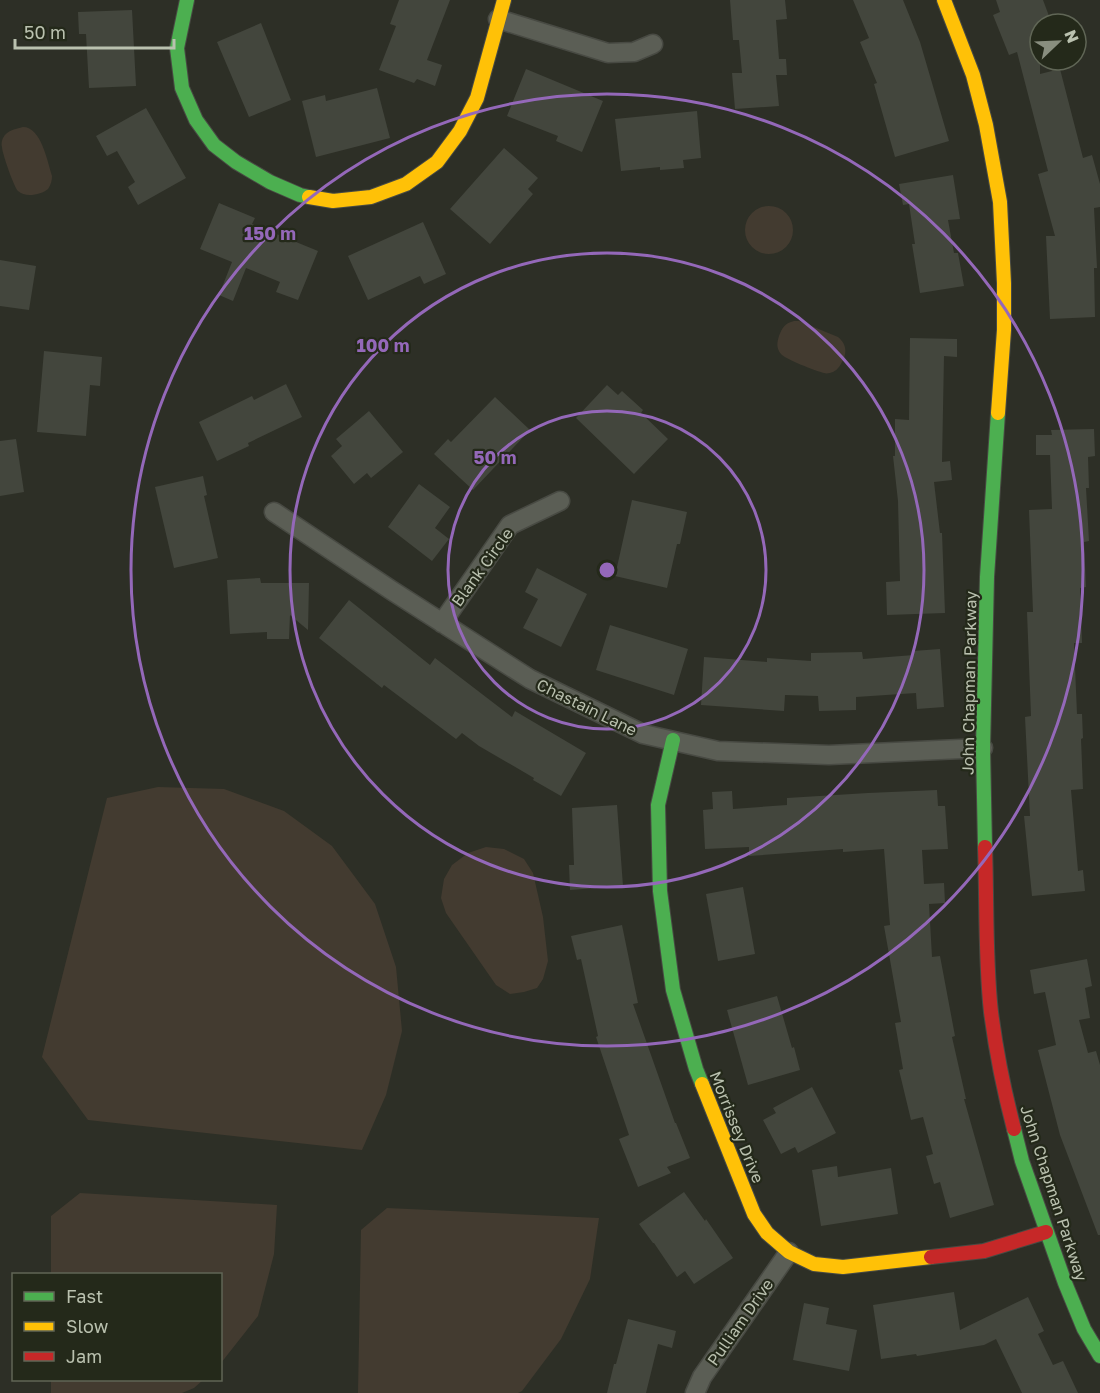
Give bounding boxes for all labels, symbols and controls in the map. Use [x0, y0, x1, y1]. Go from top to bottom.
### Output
scale bar [15, 12, 174, 50]
north arrow [1028, 12, 1088, 72]
text: 50 m [24, 21, 66, 43]
text: N [1060, 27, 1083, 46]
text: 150 m [244, 222, 296, 244]
text: 100 m [357, 334, 409, 356]
text: 50 m [474, 446, 516, 468]
street label: Blank Circle [447, 524, 517, 610]
centre of rings [597, 560, 617, 580]
street label: John Chapman Parkway [957, 591, 981, 775]
street label: Chastain Lane [534, 674, 640, 740]
street label: Morrissey Drive [706, 1068, 768, 1186]
street label: John Chapman Parkway [1016, 1102, 1092, 1284]
legend [12, 1273, 222, 1381]
street label: Pulliam Drive [703, 1275, 777, 1369]
text: Fast [66, 1285, 103, 1307]
text: Slow [66, 1315, 109, 1337]
text: Jam [66, 1345, 102, 1367]

